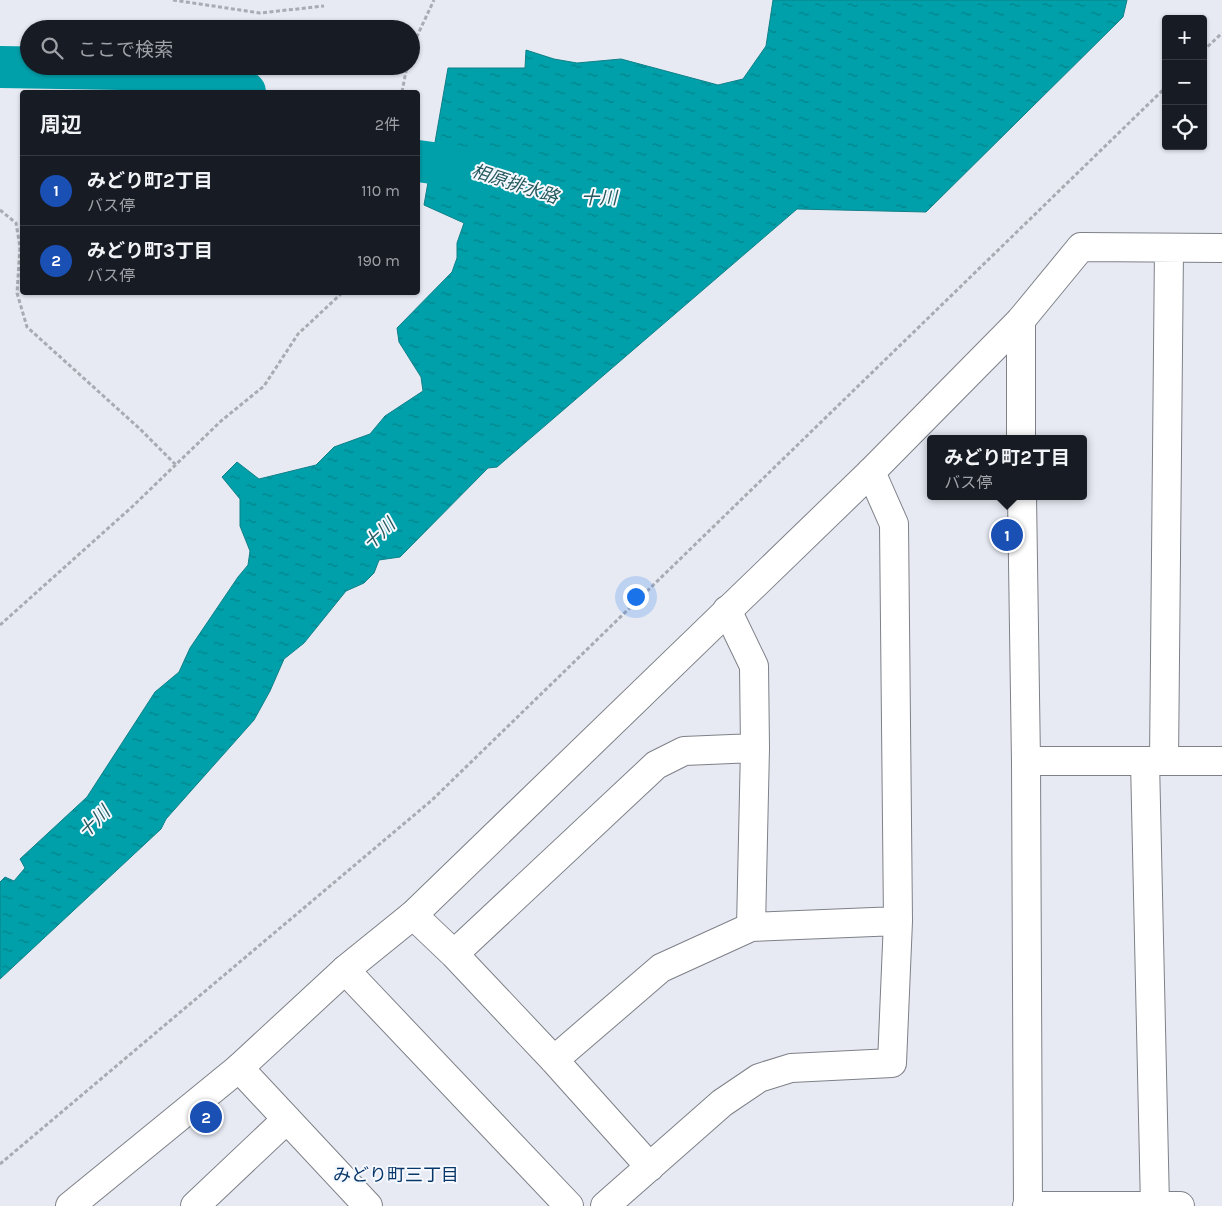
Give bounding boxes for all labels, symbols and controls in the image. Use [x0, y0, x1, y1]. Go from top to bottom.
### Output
map controls [1162, 15, 1207, 150]
button: + [1162, 15, 1207, 60]
search box [20, 20, 420, 75]
icon: search [38, 34, 66, 62]
text: ここで検索 [78, 39, 173, 61]
button: − [1162, 60, 1207, 105]
button: locate [1162, 105, 1207, 150]
text: 周辺 [40, 113, 82, 137]
text: 2件 [375, 115, 400, 134]
water label: 相原排水路 [469, 160, 563, 209]
text: みどり町2丁目 [87, 170, 213, 192]
text: 1 [53, 181, 59, 200]
text: 110 m [361, 181, 400, 200]
water label: 十川 [581, 187, 619, 209]
text: バス停 [87, 196, 135, 215]
text: みどり町3丁目 [87, 240, 213, 262]
text: 2 [51, 251, 61, 270]
text: 190 m [357, 251, 400, 270]
text: バス停 [87, 266, 135, 285]
popup [927, 435, 1087, 500]
text: みどり町2丁目 [944, 447, 1070, 469]
text: バス停 [944, 473, 992, 492]
water label: 十川 [358, 512, 401, 554]
pin: 1 [991, 516, 1023, 554]
your location [623, 584, 649, 610]
water label: 十川 [73, 800, 116, 843]
pin: 2 [190, 1098, 222, 1136]
district label: みどり町三丁目 [333, 1164, 459, 1186]

